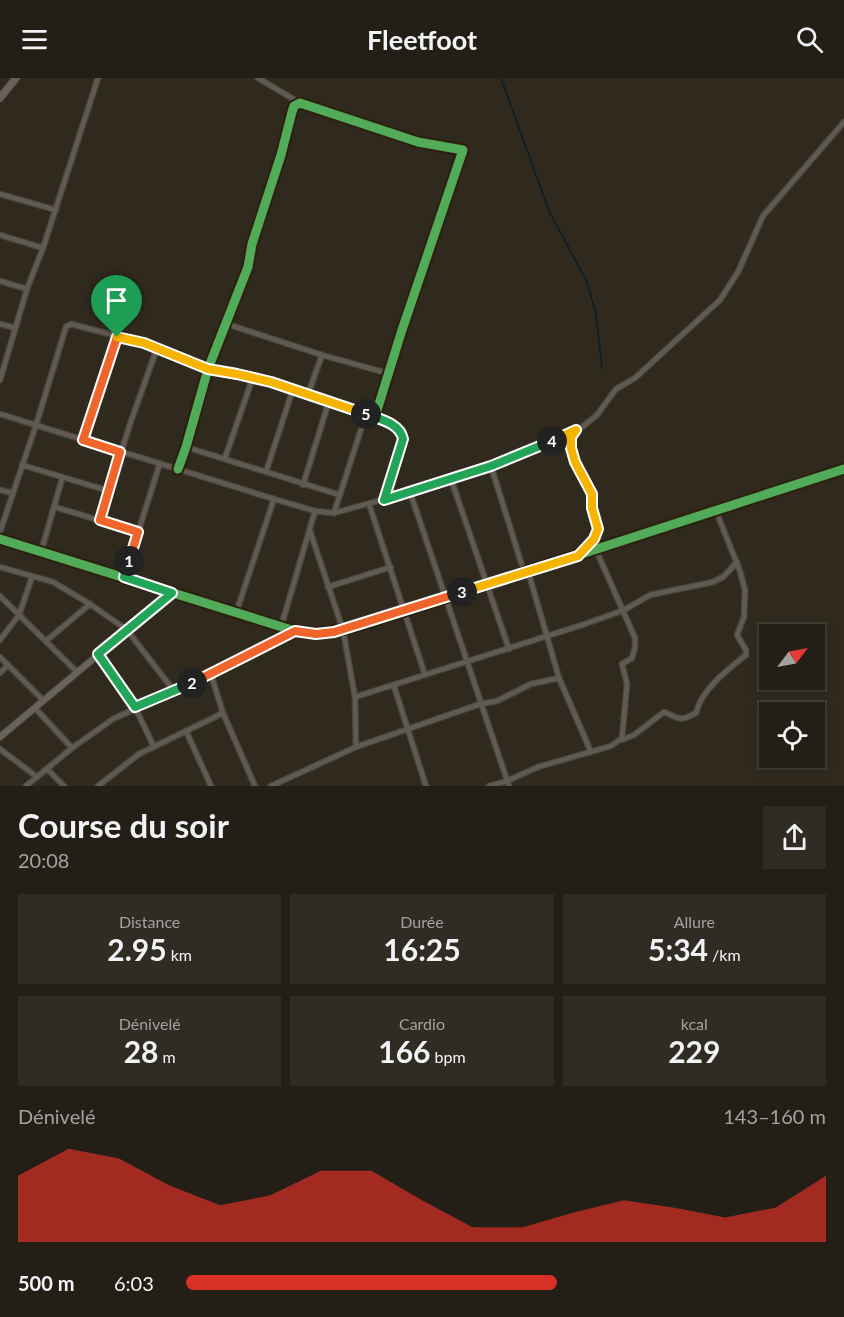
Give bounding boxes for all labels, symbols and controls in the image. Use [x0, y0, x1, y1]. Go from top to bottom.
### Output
icon: menu [18, 23, 51, 56]
text: Fleetfoot [367, 23, 477, 56]
icon: search [793, 23, 826, 56]
pin [91, 275, 142, 337]
icon: arrive [100, 284, 133, 317]
pin: 5 [351, 399, 381, 429]
text: 5 [361, 404, 371, 423]
pin: 4 [537, 426, 567, 456]
text: 4 [547, 431, 557, 450]
pin: 1 [114, 546, 144, 576]
text: 1 [124, 551, 134, 570]
pin: 3 [447, 577, 477, 607]
text: 3 [457, 582, 467, 601]
north arrow [759, 624, 825, 690]
map controls [759, 624, 825, 768]
pin: 2 [177, 668, 207, 698]
text: 2 [187, 673, 197, 692]
button: locate [759, 702, 825, 768]
text: Course du soir [18, 805, 229, 845]
button: share [763, 806, 826, 869]
text: 20:08 [18, 848, 69, 872]
text: Distance [119, 912, 180, 931]
text: Durée [400, 912, 444, 931]
text: Allure [674, 912, 715, 931]
text: 2.95 [107, 931, 167, 967]
text: 16:25 [383, 931, 461, 967]
text: 5:34 [648, 931, 708, 967]
text: km [167, 945, 192, 964]
text: /km [708, 945, 741, 964]
text: Dénivelé [119, 1014, 181, 1033]
text: Cardio [399, 1014, 445, 1033]
text: kcal [681, 1014, 708, 1033]
text: 28 [124, 1033, 158, 1069]
text: 166 [378, 1033, 431, 1069]
text: 229 [668, 1033, 720, 1069]
text: m [158, 1047, 176, 1066]
text: bpm [431, 1047, 466, 1066]
text: Dénivelé [18, 1104, 95, 1128]
text: 143–160 m [723, 1104, 826, 1128]
text: 500 m [18, 1271, 74, 1295]
text: 6:03 [114, 1271, 154, 1295]

